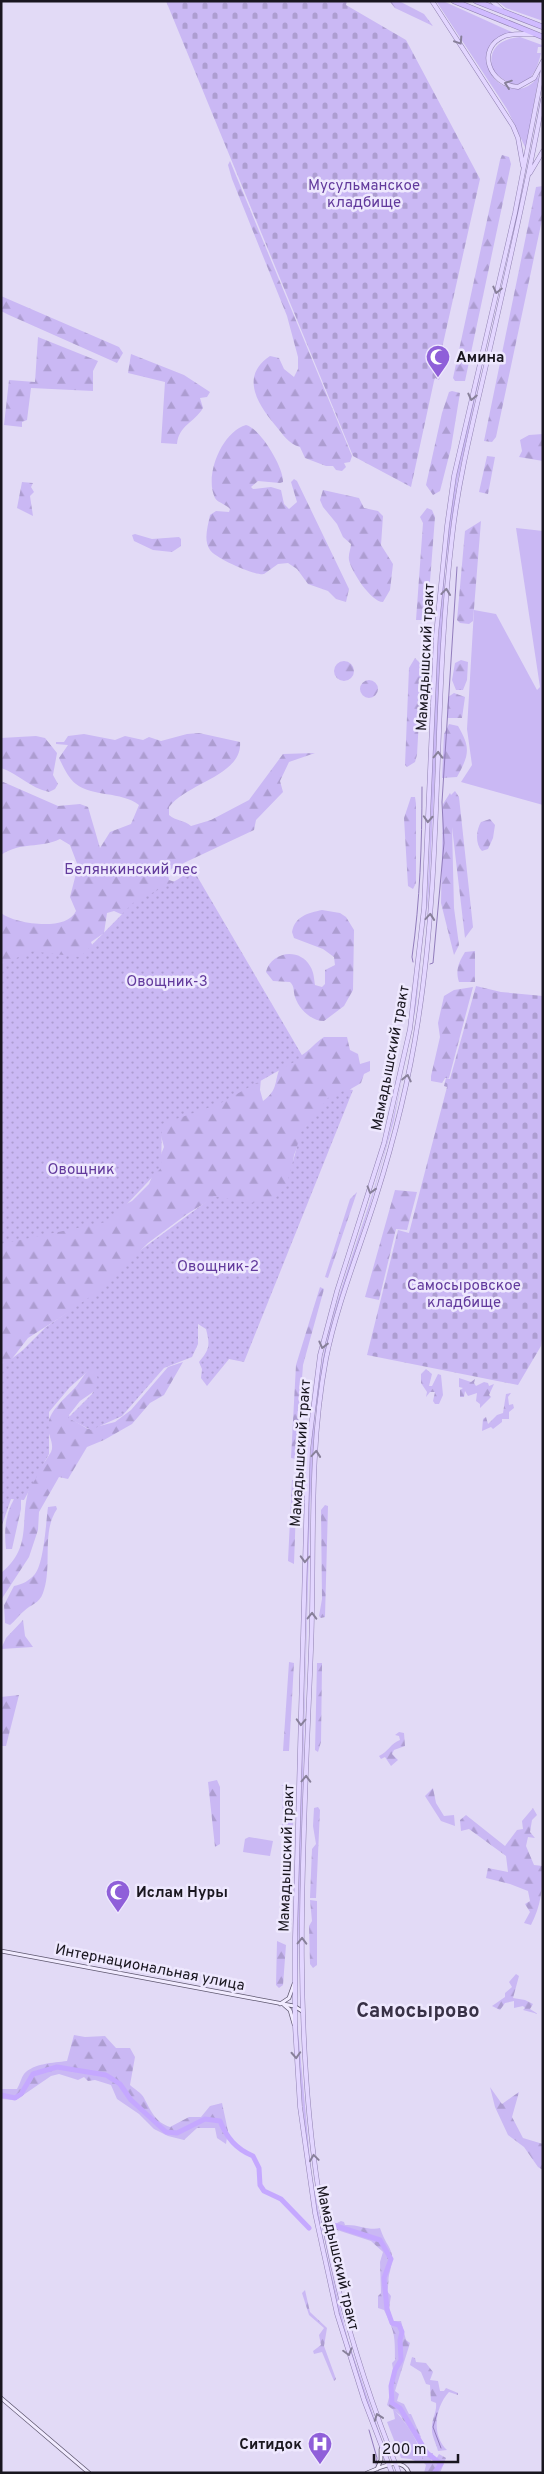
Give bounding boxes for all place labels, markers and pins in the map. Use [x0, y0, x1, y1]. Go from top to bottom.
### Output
mosque icon: Амина [425, 344, 451, 378]
place label: Амина [456, 349, 504, 368]
mosque icon: Ислам Нуры [105, 1879, 131, 1913]
place label: Ислам Нуры [136, 1884, 228, 1903]
hospital icon: Ситидок [307, 2431, 333, 2465]
place label: Ситидок [239, 2436, 302, 2455]

